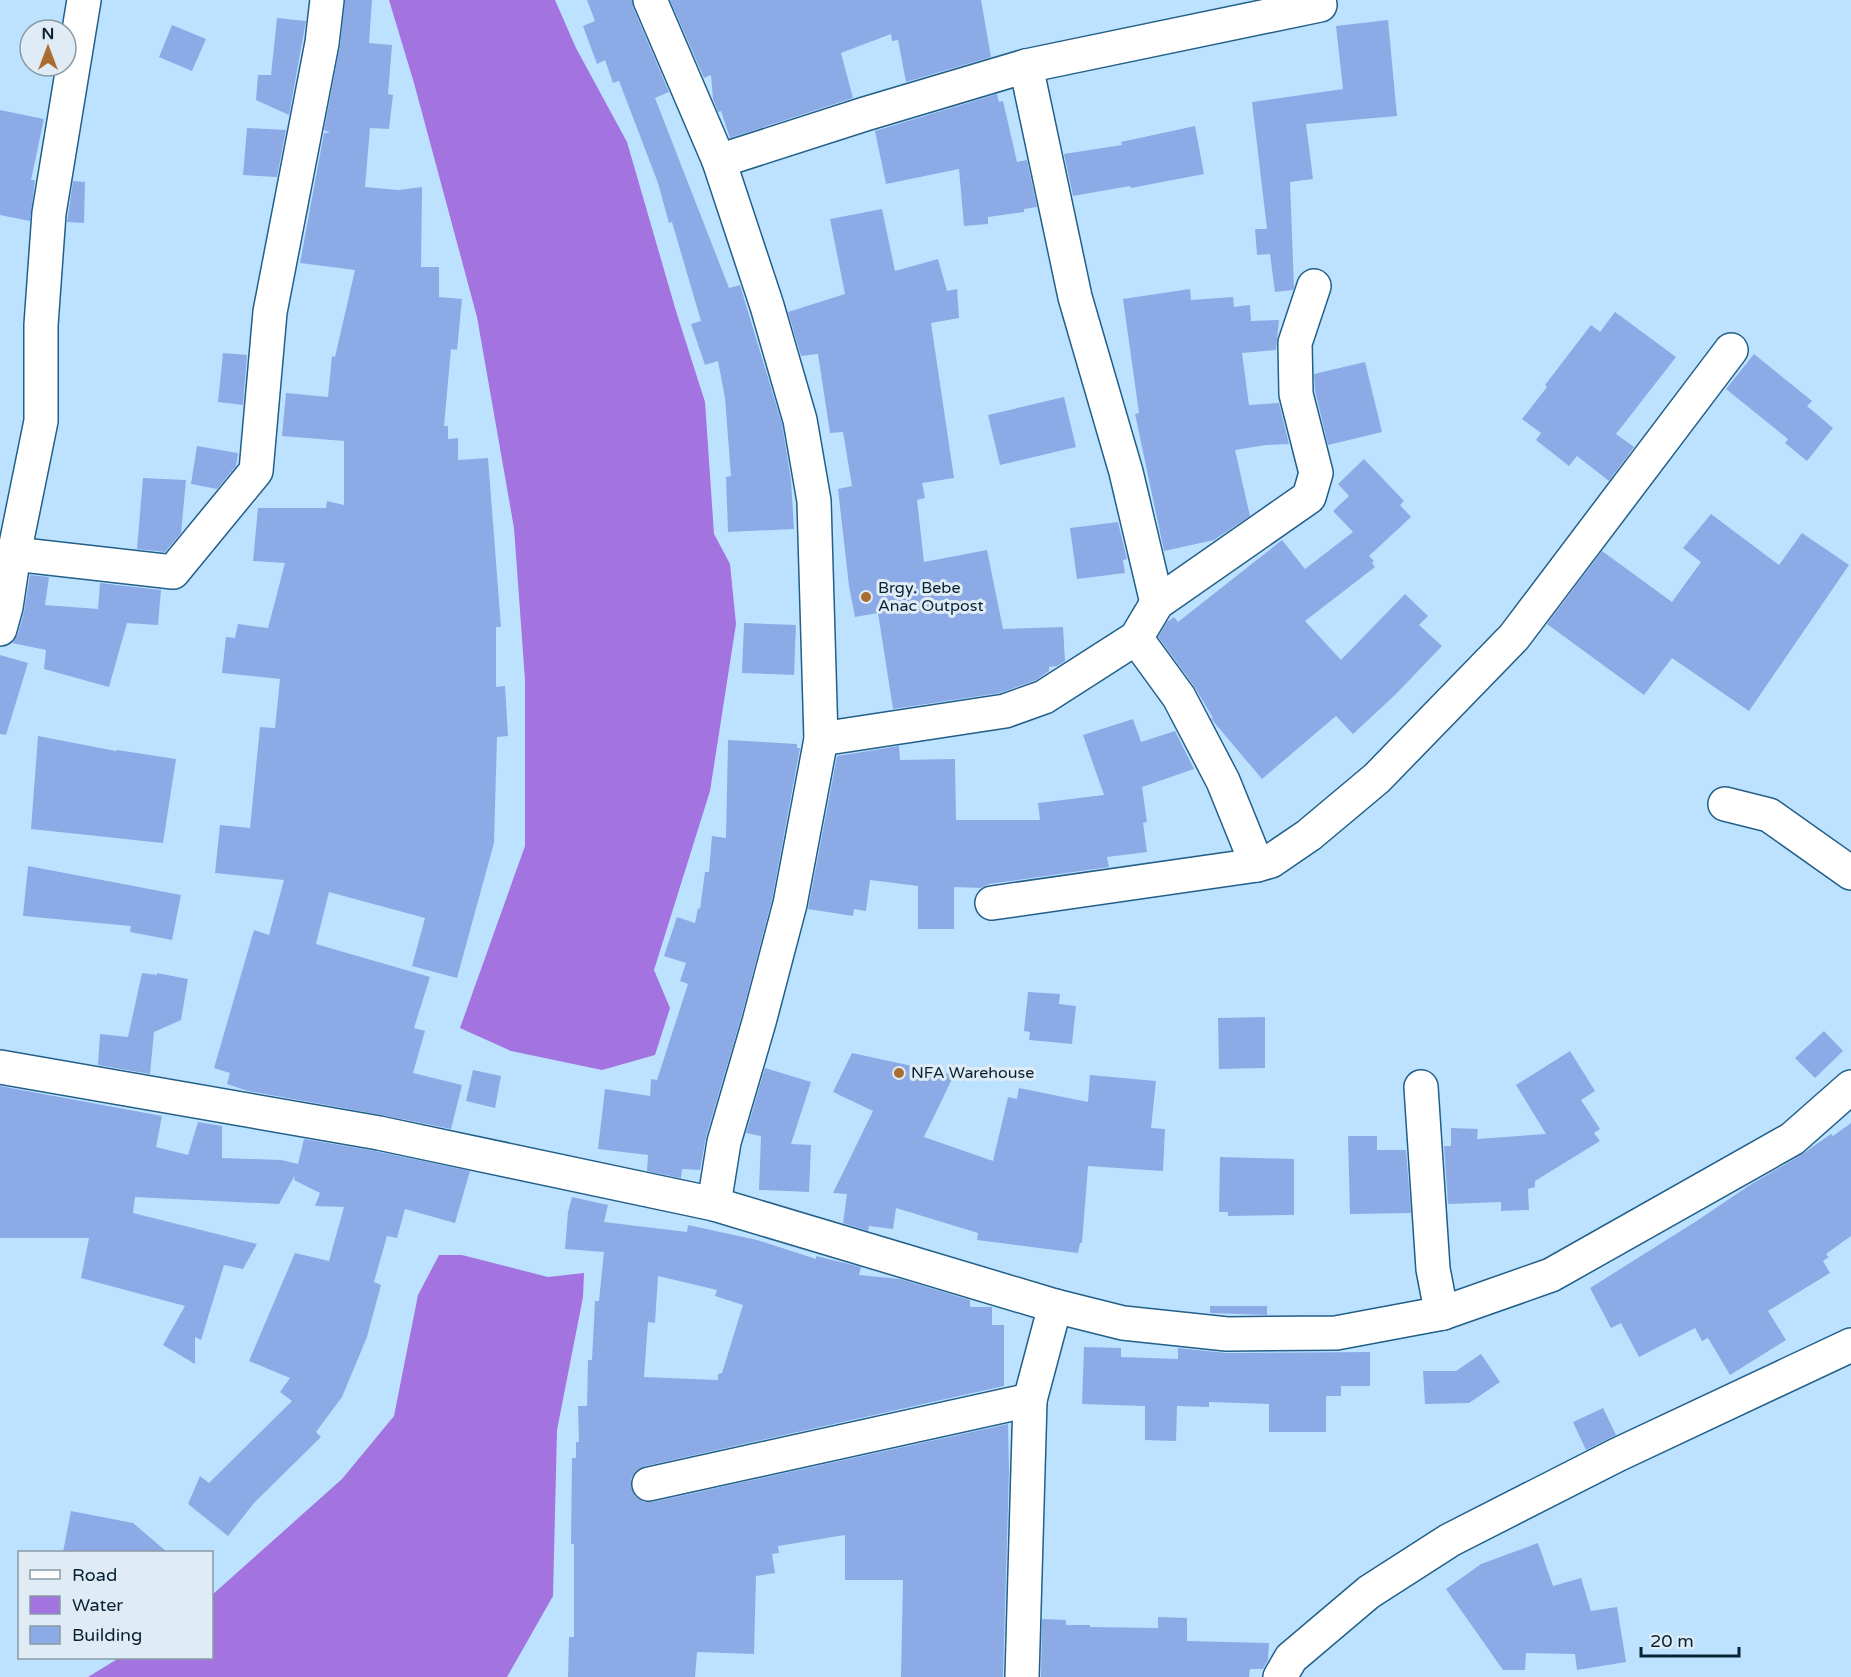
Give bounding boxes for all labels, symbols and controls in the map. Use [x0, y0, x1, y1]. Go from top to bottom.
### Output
north arrow [18, 18, 78, 78]
text: N [42, 24, 54, 44]
place label: Brgy. Bebe Anac Outpost [878, 578, 984, 616]
marker: Brgy. Bebe Anac Outpost [859, 590, 873, 604]
place label: NFA Warehouse [911, 1063, 1034, 1083]
marker: NFA Warehouse [892, 1066, 906, 1080]
legend [18, 1551, 213, 1659]
text: Road [72, 1564, 117, 1586]
text: Water [72, 1594, 123, 1616]
scale bar [1641, 1620, 1738, 1658]
text: Building [72, 1624, 142, 1646]
text: 20 m [1650, 1630, 1694, 1652]

